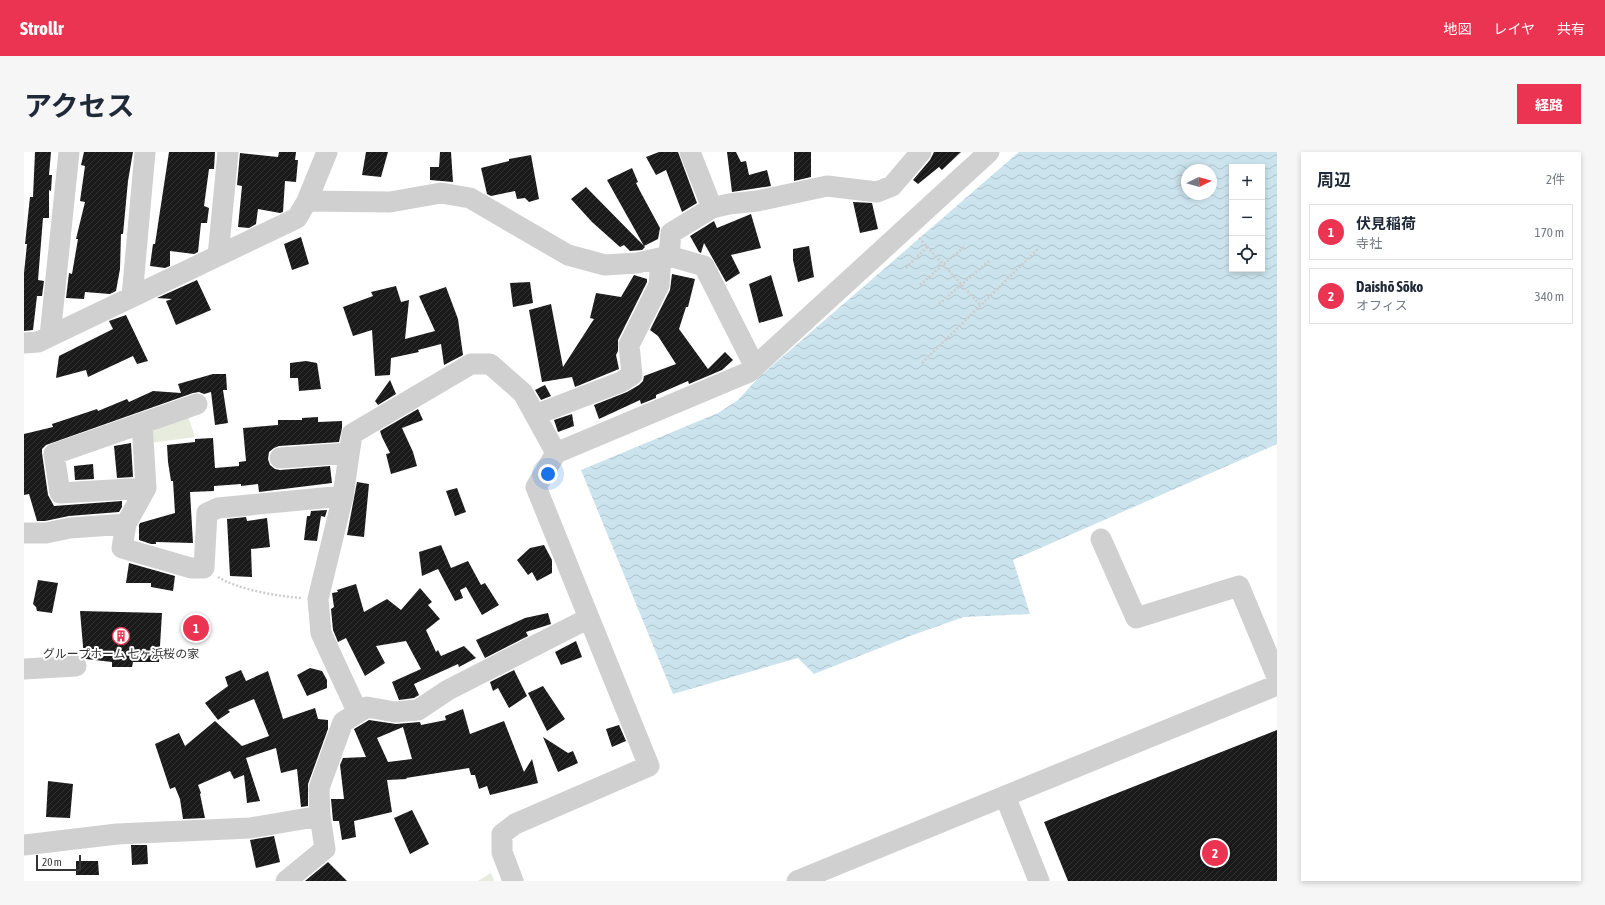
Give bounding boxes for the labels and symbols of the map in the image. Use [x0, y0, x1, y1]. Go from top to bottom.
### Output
north arrow [1181, 164, 1217, 200]
your location [538, 464, 558, 484]
pin: 1 [183, 613, 209, 643]
building icon: グループホーム 七ヶ浜桜の家 [111, 626, 131, 646]
place label: グループホーム 七ヶ浜桜の家 [43, 647, 199, 661]
pin: 2 [1202, 838, 1228, 868]
scale bar [36, 853, 81, 872]

